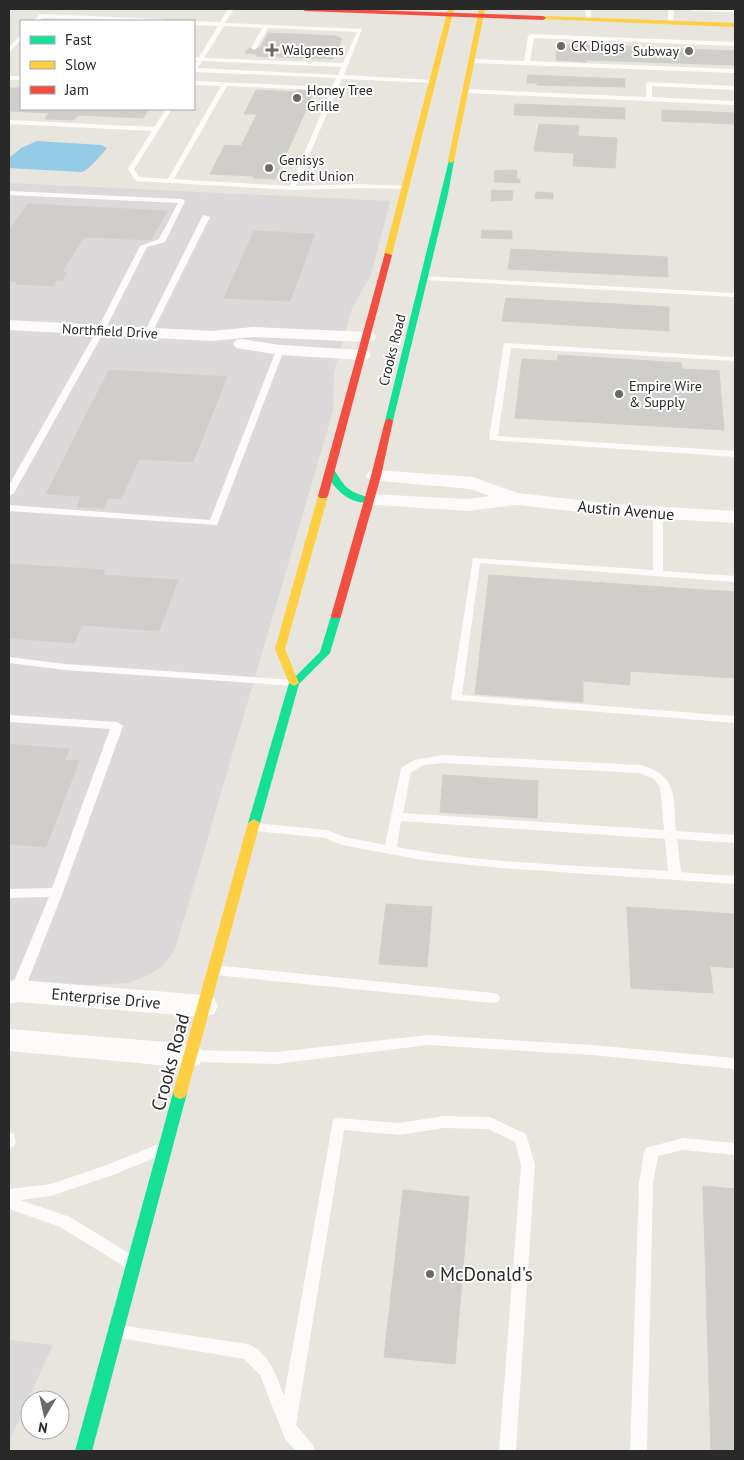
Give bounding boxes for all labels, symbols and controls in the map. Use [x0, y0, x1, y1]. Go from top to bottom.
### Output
legend [20, 20, 195, 110]
text: Fast [65, 30, 92, 49]
place label: CK Diggs [571, 37, 625, 55]
marker: CK Diggs [555, 40, 567, 52]
place label: Walgreens [282, 41, 344, 59]
place label: Subway [633, 42, 679, 60]
marker: Walgreens [266, 44, 278, 56]
marker: Subway [683, 45, 695, 57]
text: Slow [65, 55, 96, 74]
text: Jam [64, 80, 89, 99]
place label: Honey Tree Grille [307, 81, 373, 115]
marker: Honey Tree Grille [291, 92, 303, 104]
place label: Genisys Credit Union [279, 151, 354, 185]
marker: Genisys Credit Union [263, 162, 275, 174]
street label: Crooks Road [374, 312, 410, 388]
street label: Northfield Drive [62, 320, 158, 342]
place label: Empire Wire & Supply [629, 377, 702, 411]
marker: Empire Wire & Supply [613, 388, 625, 400]
street label: Austin Avenue [577, 496, 675, 524]
street label: Enterprise Drive [51, 983, 161, 1013]
street label: Crooks Road [145, 1011, 195, 1113]
place label: McDonald's [440, 1262, 533, 1286]
marker: McDonald's [424, 1268, 436, 1280]
north arrow [20, 1390, 70, 1440]
text: N [37, 1418, 49, 1437]

